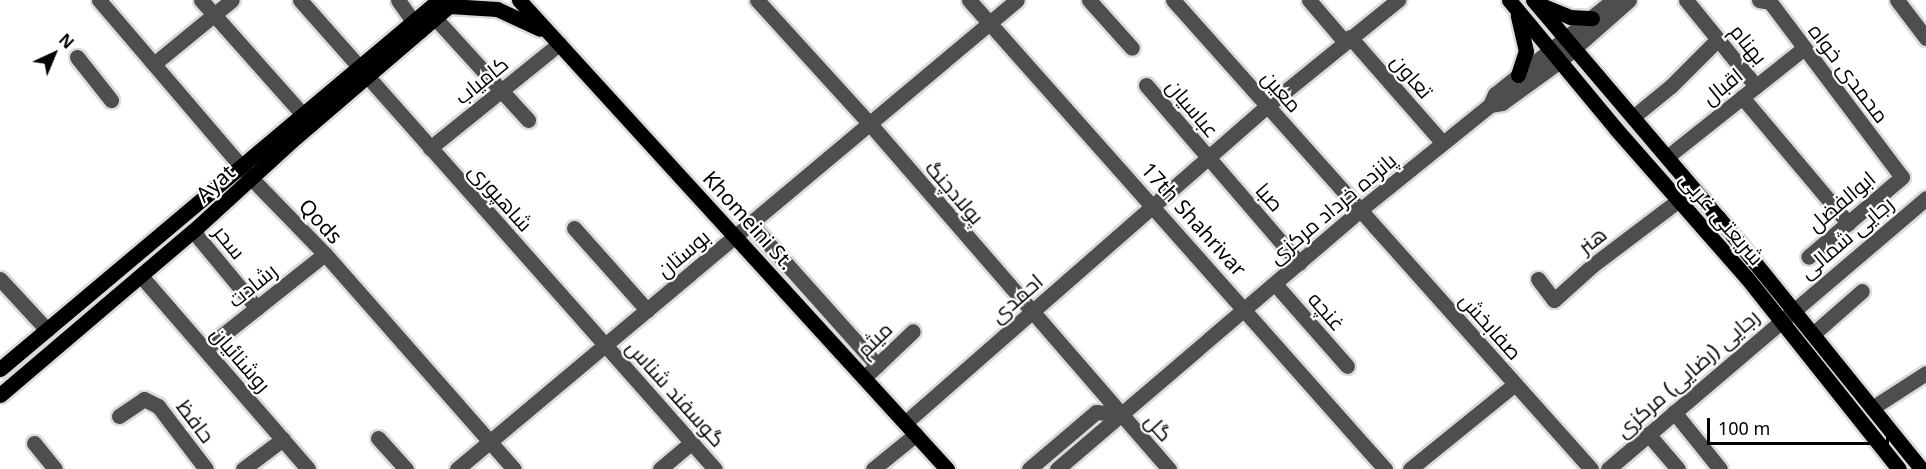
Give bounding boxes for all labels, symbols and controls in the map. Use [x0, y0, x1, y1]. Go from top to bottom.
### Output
street label: محمدی خواه [1804, 18, 1894, 128]
street label: بهنام [1725, 19, 1773, 69]
north arrow [24, 24, 84, 84]
text: N [54, 29, 79, 53]
street label: تعاون [1386, 49, 1438, 103]
street label: کامیاب [449, 51, 513, 109]
street label: اقبال [1697, 62, 1747, 110]
street label: معین [1257, 65, 1307, 117]
street label: عباسیان [1161, 74, 1225, 142]
street label: پانزده خرداد مرکزی [1263, 147, 1401, 269]
street label: پولادچنگ [920, 155, 990, 229]
street label: 17th Shahrivar [1136, 157, 1252, 281]
street label: شاهپوری [464, 158, 538, 236]
street label: Ayat [190, 159, 240, 207]
street label: Khomeini St. [698, 165, 800, 275]
street label: ابوالفضل [1802, 165, 1880, 237]
street label: شریعتی غربی [1675, 166, 1769, 270]
street label: صبا [1251, 178, 1289, 216]
street label: رجایی شمالی [1794, 190, 1898, 284]
street label: Qods [294, 193, 348, 249]
street label: سحر [209, 220, 251, 264]
street label: هنر [1573, 221, 1611, 259]
street label: بوستان [651, 224, 715, 282]
street label: رشادت [222, 258, 282, 312]
street label: احمدی [985, 268, 1047, 328]
street label: غنچه [1303, 286, 1351, 336]
street label: صفابخش [1454, 287, 1528, 365]
street label: رجایی (رضایی) مرکزی [1610, 304, 1764, 442]
street label: میثم [851, 316, 897, 362]
street label: روشنائیان [206, 321, 276, 397]
street label: گوسفند شناس [621, 334, 731, 452]
street label: حافظ [172, 395, 220, 447]
scale bar [1710, 406, 1892, 444]
street label: گل [1140, 408, 1178, 446]
text: 100 m [1718, 416, 1770, 440]

